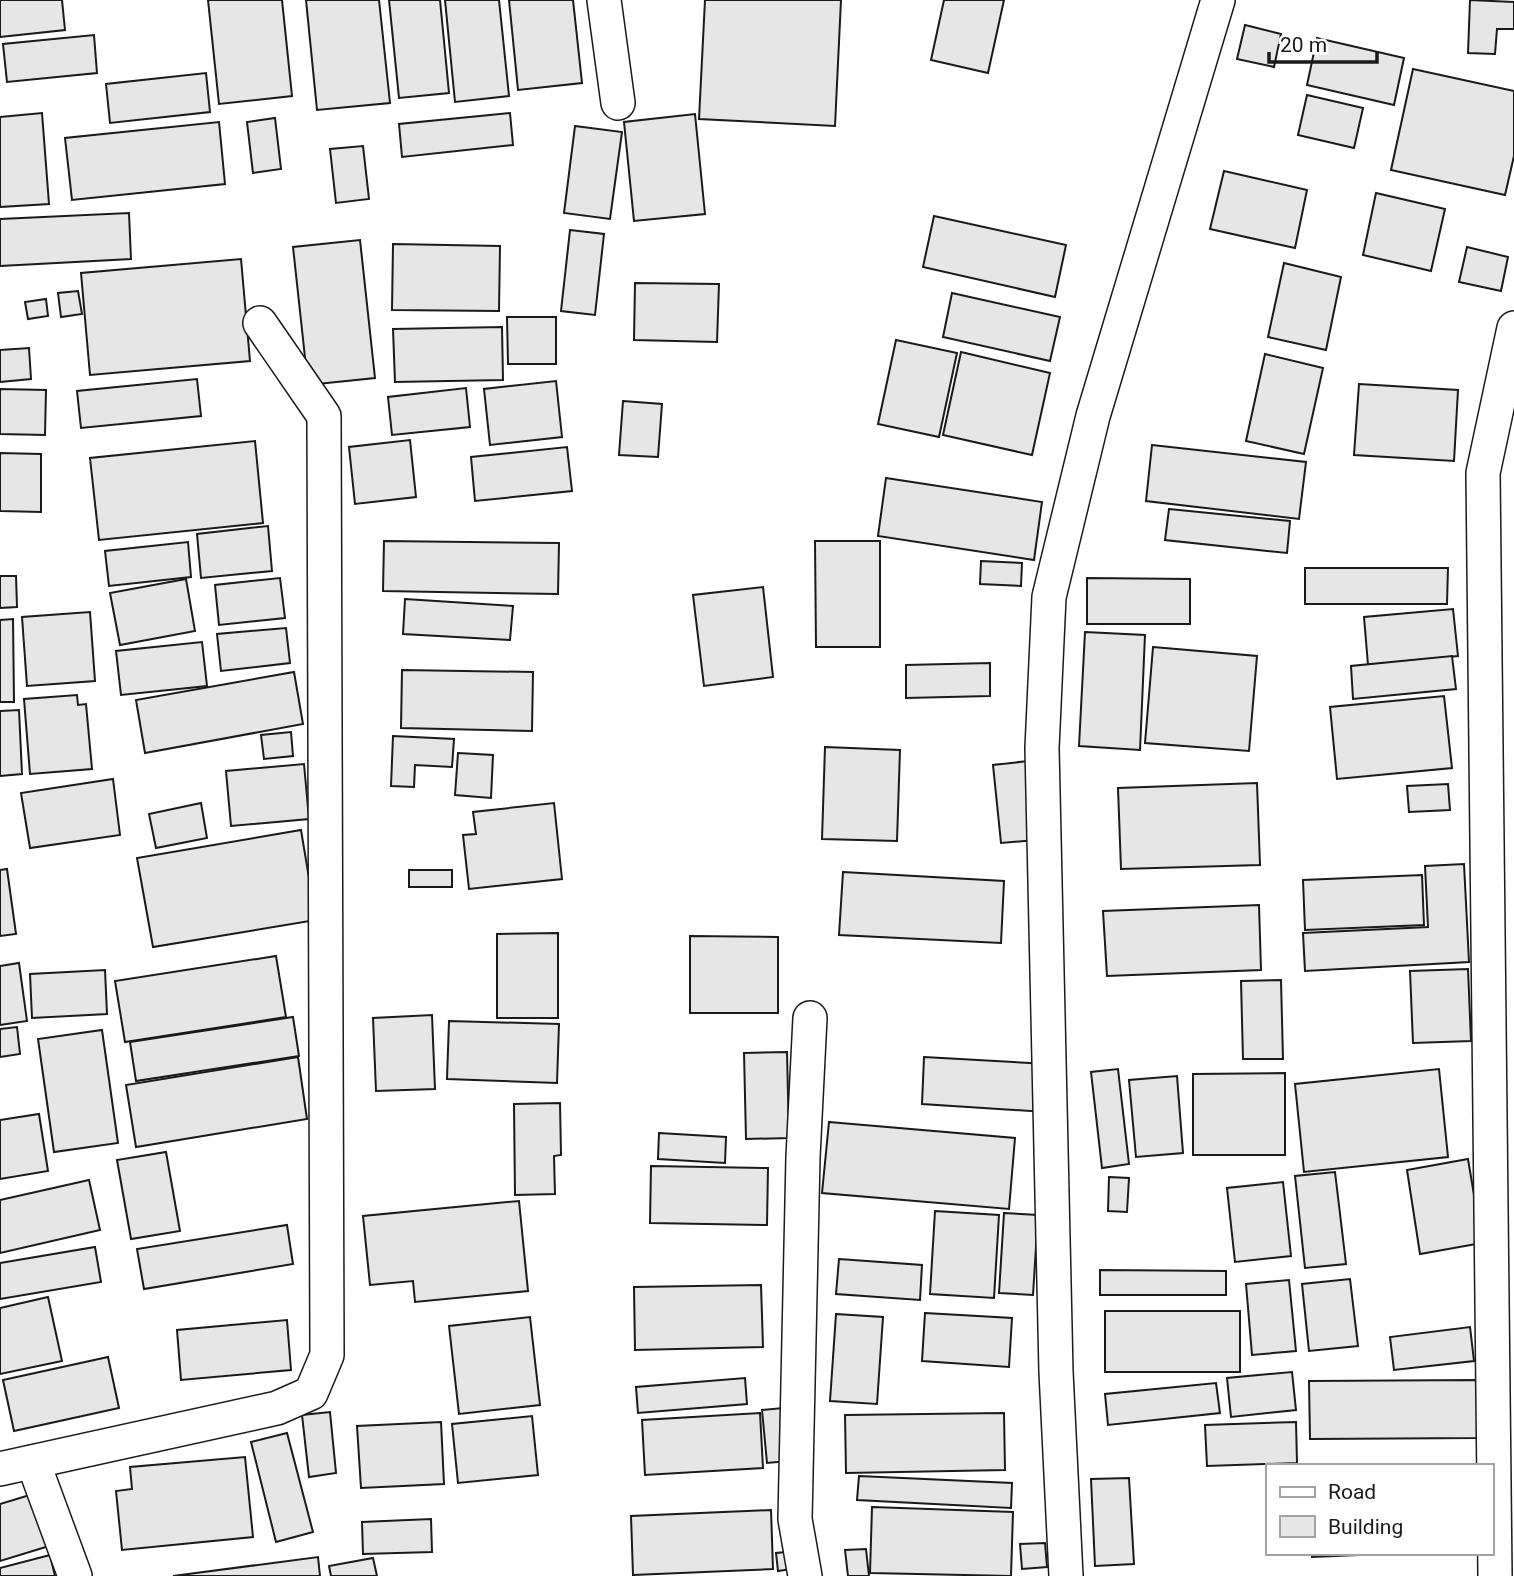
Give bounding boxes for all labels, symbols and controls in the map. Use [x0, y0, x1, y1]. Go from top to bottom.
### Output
scale bar [1269, 21, 1378, 65]
text: 20 m [1280, 33, 1327, 57]
legend [1266, 1464, 1493, 1555]
text: Road [1328, 1480, 1376, 1504]
text: Building [1328, 1515, 1403, 1539]

